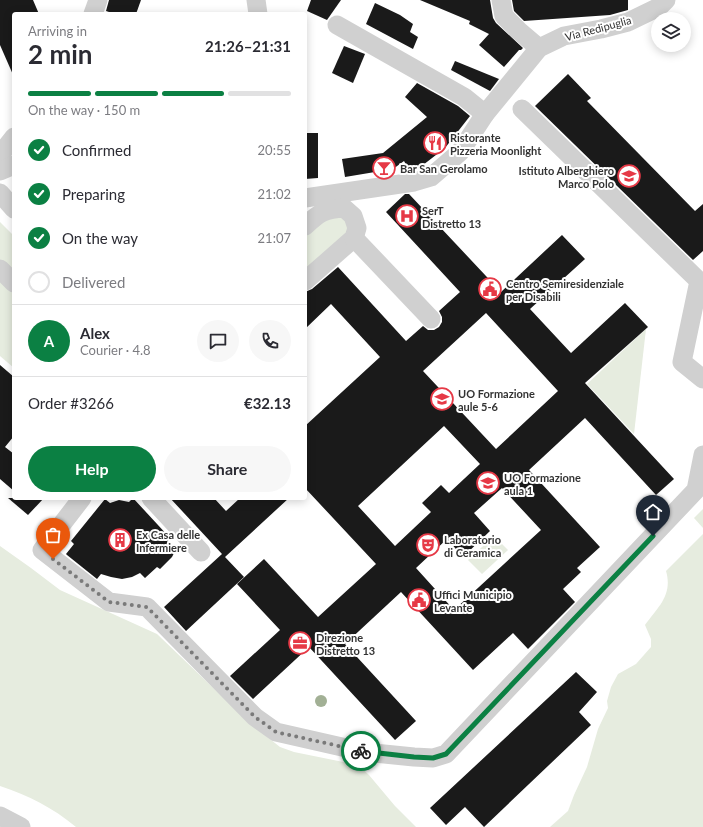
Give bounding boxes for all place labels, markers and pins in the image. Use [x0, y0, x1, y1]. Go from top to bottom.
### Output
restaurant icon: Ristorante Pizzeria Moonlight [422, 130, 448, 156]
place label: Ristorante Pizzeria Moonlight [450, 131, 542, 157]
bar icon: Bar San Gerolamo [371, 155, 397, 181]
place label: Bar San Gerolamo [400, 162, 488, 175]
school or university icon: Istituto Alberghiero Marco Polo [616, 163, 642, 189]
place label: Istituto Alberghiero Marco Polo [519, 164, 614, 190]
hospital icon: SerT Distretto 13 [394, 203, 420, 229]
place label: SerT Distretto 13 [422, 204, 481, 230]
public building icon: Centro Semiresidenziale per Disabili [477, 276, 503, 302]
place label: Centro Semiresidenziale per Disabili [506, 277, 624, 303]
school or university icon: UO Formazione aule 5-6 [429, 386, 455, 412]
place label: UO Formazione aule 5-6 [458, 387, 535, 413]
school or university icon: UO Formazione aula 1 [475, 470, 501, 496]
place label: UO Formazione aula 1 [504, 471, 581, 497]
pin [636, 495, 670, 536]
pin [36, 518, 70, 559]
building icon: Ex Casa delle Infermiere [107, 527, 133, 553]
place label: Ex Casa delle Infermiere [136, 528, 200, 554]
theatre icon: Laboratorio di Ceramica [415, 532, 441, 558]
place label: Laboratorio di Ceramica [444, 533, 501, 559]
public building icon: Uffici Municipio Levante [406, 587, 432, 613]
place label: Uffici Municipio Levante [434, 588, 512, 614]
office icon: Direzione Distretto 13 [287, 630, 313, 656]
place label: Direzione Distretto 13 [316, 631, 375, 657]

